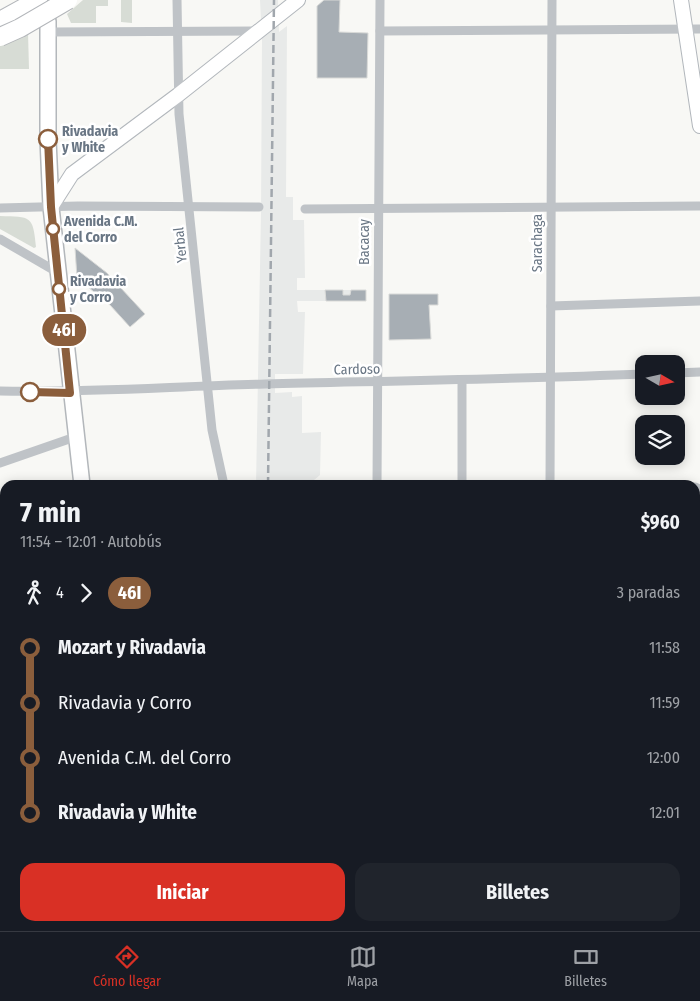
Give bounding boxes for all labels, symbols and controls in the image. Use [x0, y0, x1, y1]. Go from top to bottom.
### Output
place label: Rivadavia y White [61, 123, 118, 156]
marker: Rivadavia y White [38, 129, 58, 149]
place label: Avenida C.M. del Corro [63, 213, 137, 246]
street label: Sarachaga [529, 214, 546, 272]
street label: Bacacay [356, 218, 373, 265]
marker: Avenida C.M. del Corro [46, 222, 60, 236]
street label: Yerbal [170, 226, 191, 264]
place label: Rivadavia y Corro [69, 273, 126, 306]
marker: Rivadavia y Corro [52, 282, 66, 296]
line badge: 46I [35, 314, 93, 346]
text: 46I [52, 319, 76, 341]
north arrow [635, 355, 685, 405]
map controls [635, 355, 685, 465]
street label: Cardoso [334, 361, 380, 378]
unlabelled marker [20, 382, 40, 402]
button: layers [635, 415, 685, 465]
text: 7 min [20, 496, 81, 529]
text: $960 [641, 511, 680, 534]
text: 11:54 – 12:01 · Autobús [20, 532, 162, 551]
icon: walk [20, 579, 48, 607]
icon: forward [72, 579, 100, 607]
text: 46I [118, 582, 141, 604]
text: 4 [56, 583, 64, 602]
text: 3 paradas [617, 583, 680, 602]
text: Mozart y Rivadavia [58, 636, 206, 659]
text: 11:58 [649, 638, 680, 657]
text: Rivadavia y Corro [58, 691, 192, 714]
text: 11:59 [649, 693, 680, 712]
text: Avenida C.M. del Corro [58, 746, 231, 769]
text: 12:00 [647, 748, 680, 767]
text: Rivadavia y White [58, 801, 197, 824]
text: 12:01 [649, 803, 680, 822]
button: Iniciar [20, 863, 345, 921]
button: Billetes [355, 863, 680, 921]
tab: Cómo llegar [93, 943, 161, 990]
tab: Mapa [347, 943, 378, 990]
tab: Billetes [564, 943, 607, 990]

